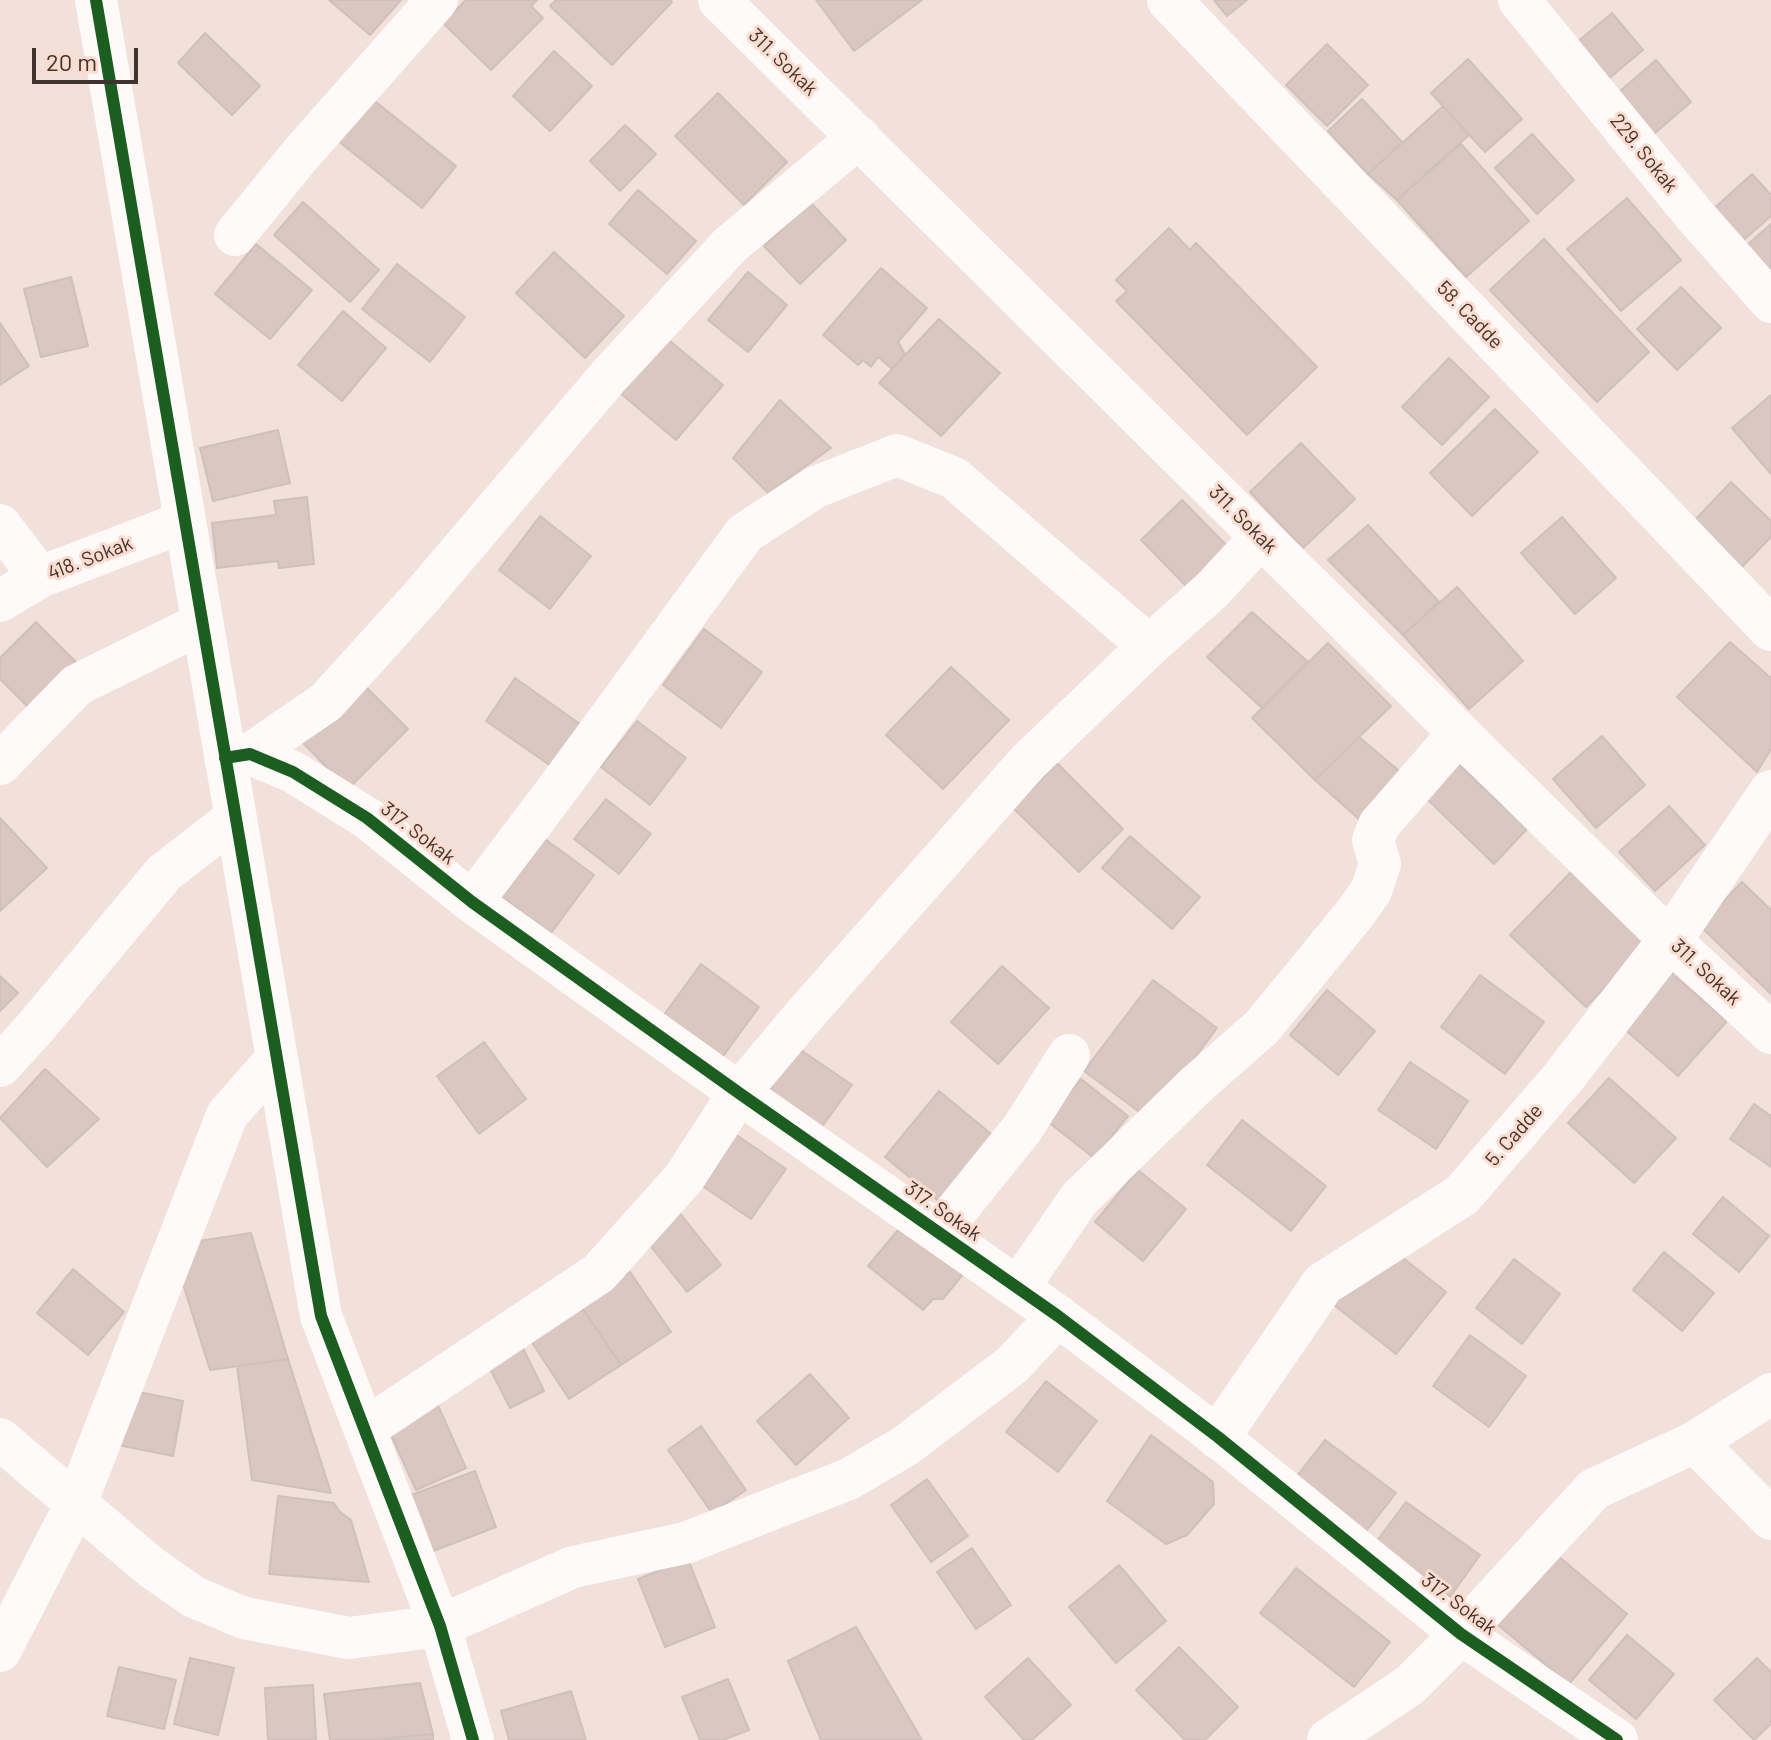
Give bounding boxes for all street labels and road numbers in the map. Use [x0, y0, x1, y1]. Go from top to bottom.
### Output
street label: 311. Sokak [744, 23, 822, 101]
street label: 229. Sokak [1605, 109, 1683, 197]
street label: 58. Cadde [1432, 276, 1508, 354]
street label: 311. Sokak [1204, 480, 1282, 558]
street label: 418. Sokak [44, 531, 136, 585]
street label: 317. Sokak [376, 796, 460, 870]
street label: 311. Sokak [1666, 934, 1746, 1010]
street label: 5. Cadde [1480, 1099, 1548, 1171]
street label: 317. Sokak [900, 1176, 986, 1246]
street label: 317. Sokak [1417, 1568, 1501, 1640]

